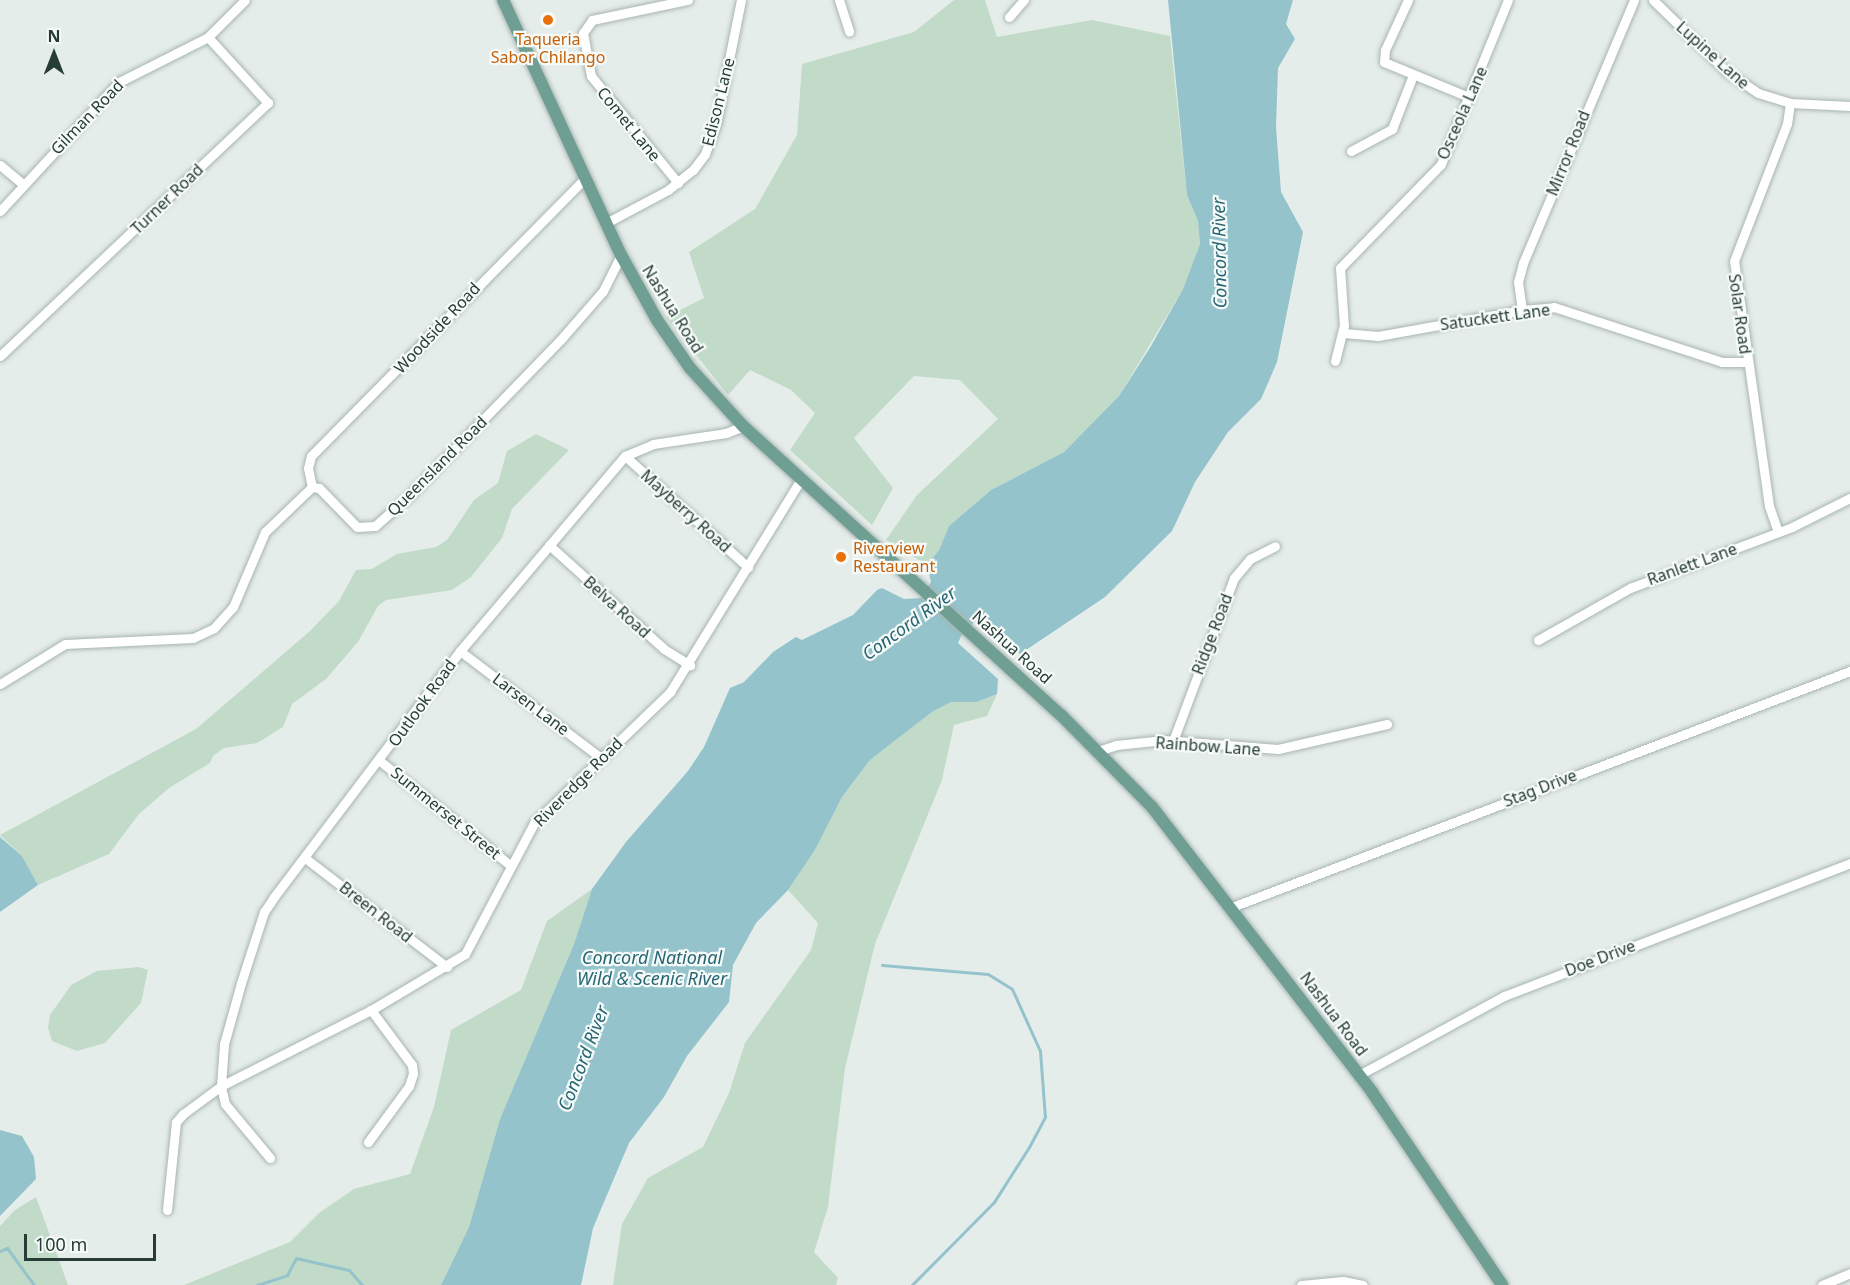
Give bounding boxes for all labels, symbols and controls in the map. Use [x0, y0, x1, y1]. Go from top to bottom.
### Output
marker: Taqueria Sabor Chilango [541, 13, 555, 27]
street label: Lupine Lane [1673, 17, 1753, 93]
north arrow [24, 24, 84, 84]
text: N [47, 25, 61, 47]
place label: Taqueria Sabor Chilango [491, 29, 605, 67]
street label: Edison Lane [698, 56, 738, 148]
street label: Osceola Lane [1433, 63, 1491, 163]
street label: Gilman Road [47, 76, 127, 158]
street label: Comet Lane [593, 83, 665, 165]
street label: Mirror Road [1542, 107, 1594, 199]
street label: Turner Road [127, 160, 207, 238]
water label: Concord River [1207, 197, 1231, 309]
street label: Nashua Road [638, 261, 708, 357]
street label: Solar Road [1725, 273, 1755, 355]
street label: Woodside Road [390, 279, 484, 377]
street label: Satuckett Lane [1439, 300, 1551, 334]
street label: Queensland Road [383, 412, 491, 520]
street label: Mayberry Road [637, 466, 735, 556]
place label: Riverview Restaurant [853, 538, 935, 576]
street label: Ranlett Lane [1645, 539, 1739, 589]
marker: Riverview Restaurant [834, 550, 848, 564]
street label: Belva Road [580, 572, 654, 642]
water label: Concord River [858, 582, 960, 664]
street label: Ridge Road [1188, 591, 1236, 677]
street label: Nashua Road [968, 606, 1056, 688]
street label: Outlook Road [384, 656, 460, 750]
street label: Larsen Lane [489, 669, 573, 739]
street label: Rainbow Lane [1155, 733, 1261, 759]
street label: Riveredge Road [530, 734, 626, 830]
street label: Summerset Street [387, 763, 505, 863]
street label: Stag Drive [1501, 765, 1579, 811]
street label: Breen Road [336, 878, 416, 946]
street label: Doe Drive [1562, 936, 1638, 980]
water label: Concord National Wild & Scenic River [577, 947, 727, 990]
street label: Nashua Road [1296, 968, 1372, 1060]
water label: Concord River [553, 1002, 613, 1114]
scale bar [27, 1222, 159, 1260]
text: 100 m [35, 1232, 87, 1256]

